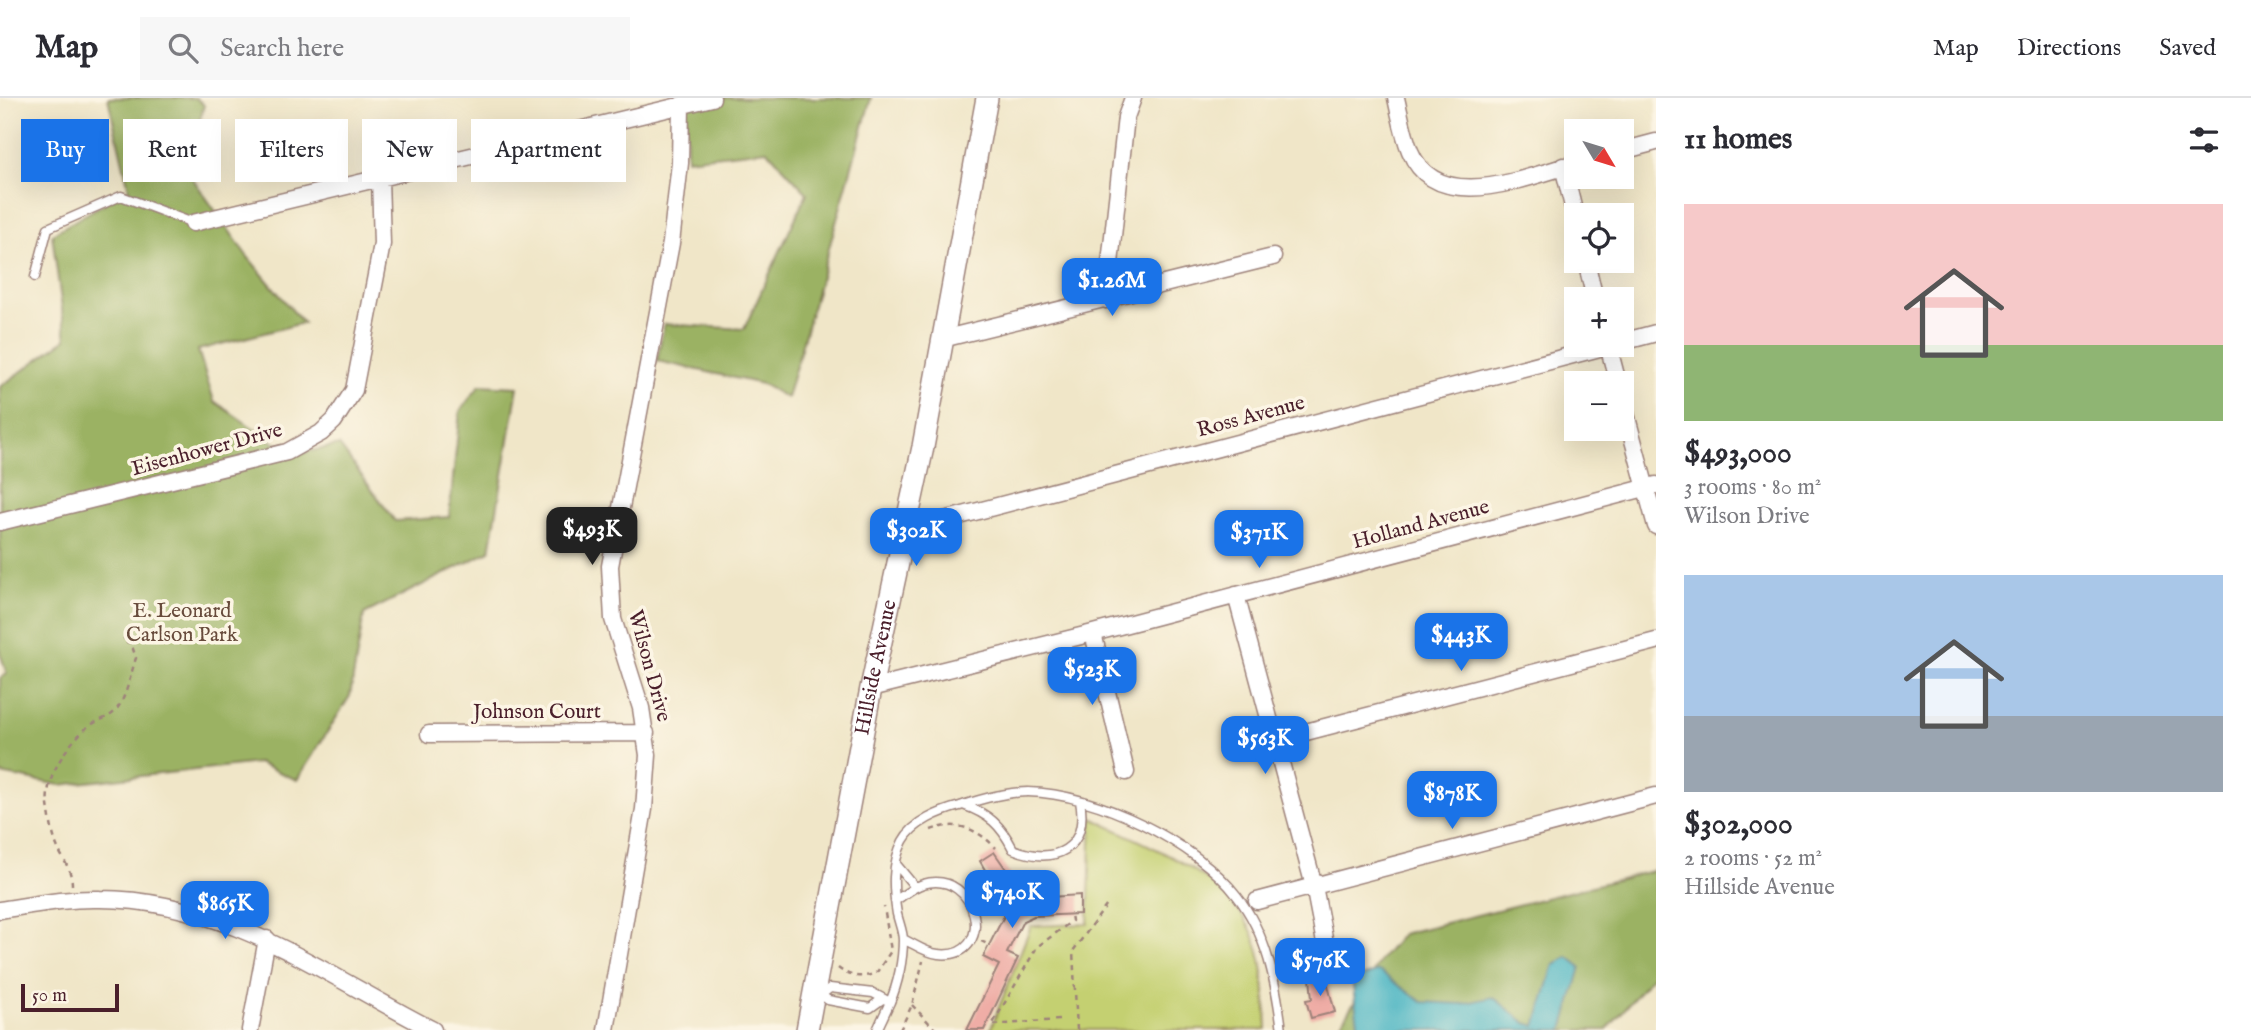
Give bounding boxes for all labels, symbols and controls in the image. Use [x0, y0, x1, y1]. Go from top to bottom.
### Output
search box [140, 17, 630, 80]
text: Map [35, 27, 98, 69]
icon: search [164, 29, 202, 67]
text: Search here [220, 32, 344, 65]
text: Map [1933, 33, 1979, 64]
text: Directions [2017, 33, 2121, 64]
text: Saved [2159, 33, 2216, 64]
chip: Buy [21, 119, 109, 182]
chip: Rent [123, 119, 221, 182]
chip: Filters [235, 119, 348, 182]
chip: New [362, 119, 457, 182]
chip: Apartment [471, 119, 626, 182]
north arrow [1564, 119, 1634, 189]
map controls [1564, 119, 1634, 441]
text: 11 homes [1684, 121, 1792, 159]
icon: filters [2185, 121, 2223, 159]
button: locate [1564, 203, 1634, 273]
icon: home [1891, 250, 2017, 376]
pin: $1.26M [1055, 258, 1169, 318]
text: $1.26M [1078, 266, 1146, 295]
button: + [1564, 287, 1634, 357]
button: − [1564, 371, 1634, 441]
street label: Ross Avenue [1194, 390, 1308, 444]
street label: Eisenhower Drive [129, 417, 286, 483]
text: $493,000 [1684, 435, 1792, 473]
text: 3 rooms · 80 m² [1684, 473, 1821, 502]
street label: Holland Avenue [1350, 494, 1493, 556]
text: Wilson Drive [1684, 502, 1810, 531]
pin: $493K [543, 508, 641, 567]
pin: $302K [867, 508, 965, 568]
pin: $371K [1210, 510, 1308, 570]
text: $493K [562, 515, 622, 544]
text: $302K [886, 516, 946, 545]
text: $371K [1230, 518, 1288, 547]
street label: Hillside Avenue [849, 597, 903, 737]
park label: E. Leonard Carlson Park [126, 598, 239, 649]
street label: Wilson Drive [621, 607, 677, 725]
pin: $443K [1412, 614, 1510, 673]
text: $443K [1431, 621, 1491, 650]
icon: home [1891, 621, 2017, 747]
pin: $523K [1043, 648, 1141, 707]
text: $523K [1063, 655, 1121, 684]
street label: Johnson Court [471, 699, 601, 726]
pin: $563K [1216, 716, 1314, 776]
text: $563K [1237, 724, 1293, 753]
pin: $878K [1403, 772, 1501, 831]
text: $878K [1423, 779, 1481, 808]
text: $302,000 [1684, 806, 1793, 844]
text: 2 rooms · 52 m² [1684, 844, 1822, 873]
pin: $740K [963, 870, 1061, 930]
text: Hillside Avenue [1684, 873, 1835, 902]
text: $740K [981, 878, 1043, 907]
pin: $865K [176, 882, 274, 941]
text: $865K [197, 889, 253, 918]
pin: $576K [1271, 939, 1369, 998]
text: $576K [1291, 946, 1349, 975]
scale bar [21, 981, 119, 1013]
text: 50 m [32, 984, 67, 1008]

